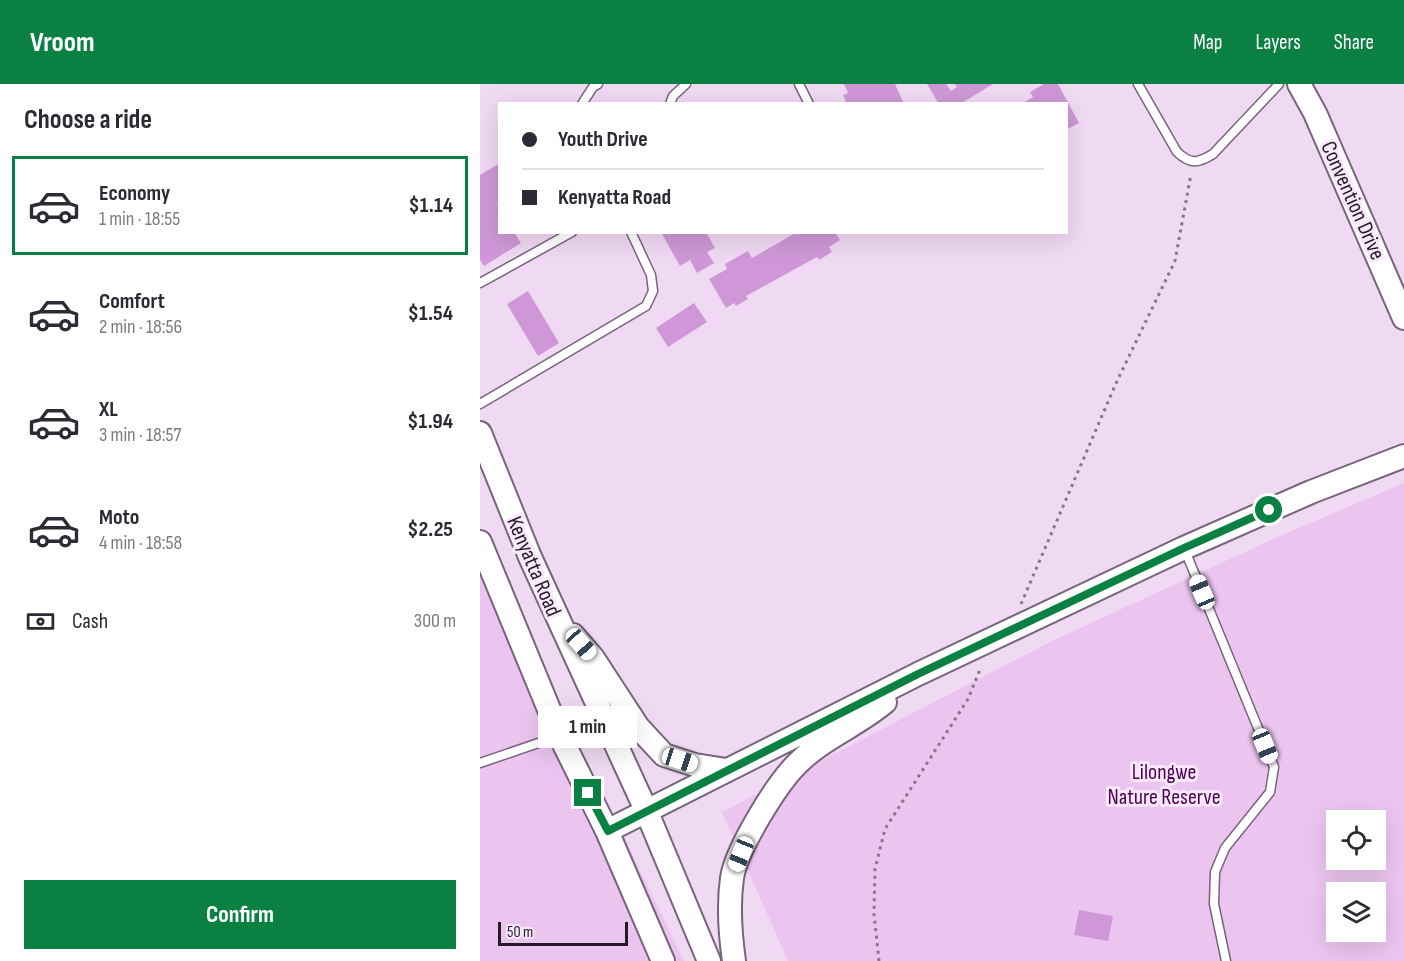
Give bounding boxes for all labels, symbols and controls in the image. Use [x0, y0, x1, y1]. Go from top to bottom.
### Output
text: Vroom [30, 26, 94, 59]
text: Map [1193, 30, 1222, 55]
text: Layers [1255, 30, 1301, 55]
text: Share [1334, 30, 1374, 55]
text: Choose a ride [24, 104, 152, 136]
text: Youth Drive [558, 126, 648, 153]
street label: Convention Drive [1314, 137, 1391, 264]
icon: car [27, 179, 81, 233]
text: Economy [99, 180, 170, 207]
text: Kenyatta Road [558, 184, 671, 211]
text: $1.14 [408, 192, 453, 219]
text: 1 min · 18:55 [99, 207, 180, 231]
icon: car [27, 287, 81, 341]
text: Comfort [99, 288, 165, 315]
text: $1.54 [408, 300, 453, 327]
text: 2 min · 18:56 [99, 315, 182, 339]
icon: car [27, 395, 81, 449]
text: XL [99, 396, 118, 423]
text: $1.94 [407, 408, 453, 435]
text: 3 min · 18:57 [99, 423, 182, 447]
route start [1255, 496, 1282, 523]
icon: car [27, 503, 81, 557]
text: Moto [99, 504, 139, 531]
street label: Kenyatta Road [500, 512, 567, 621]
text: $2.25 [407, 516, 453, 543]
text: 4 min · 18:58 [99, 531, 182, 555]
car [1187, 572, 1217, 612]
icon: cash [24, 605, 57, 638]
text: Cash [72, 608, 108, 635]
text: 300 m [414, 609, 456, 633]
car [562, 625, 600, 663]
callout: 1 min [538, 706, 638, 748]
text: 1 min [569, 715, 606, 739]
car [1250, 726, 1280, 766]
car [660, 746, 700, 774]
park label: Lilongwe Nature Reserve [1107, 759, 1221, 811]
route end [574, 779, 601, 806]
map controls [1326, 810, 1386, 942]
button: locate [1326, 810, 1386, 870]
car [726, 834, 756, 874]
button: Confirm [24, 880, 456, 949]
button: layers [1326, 882, 1386, 942]
scale bar [498, 919, 628, 946]
text: 50 m [507, 923, 533, 942]

